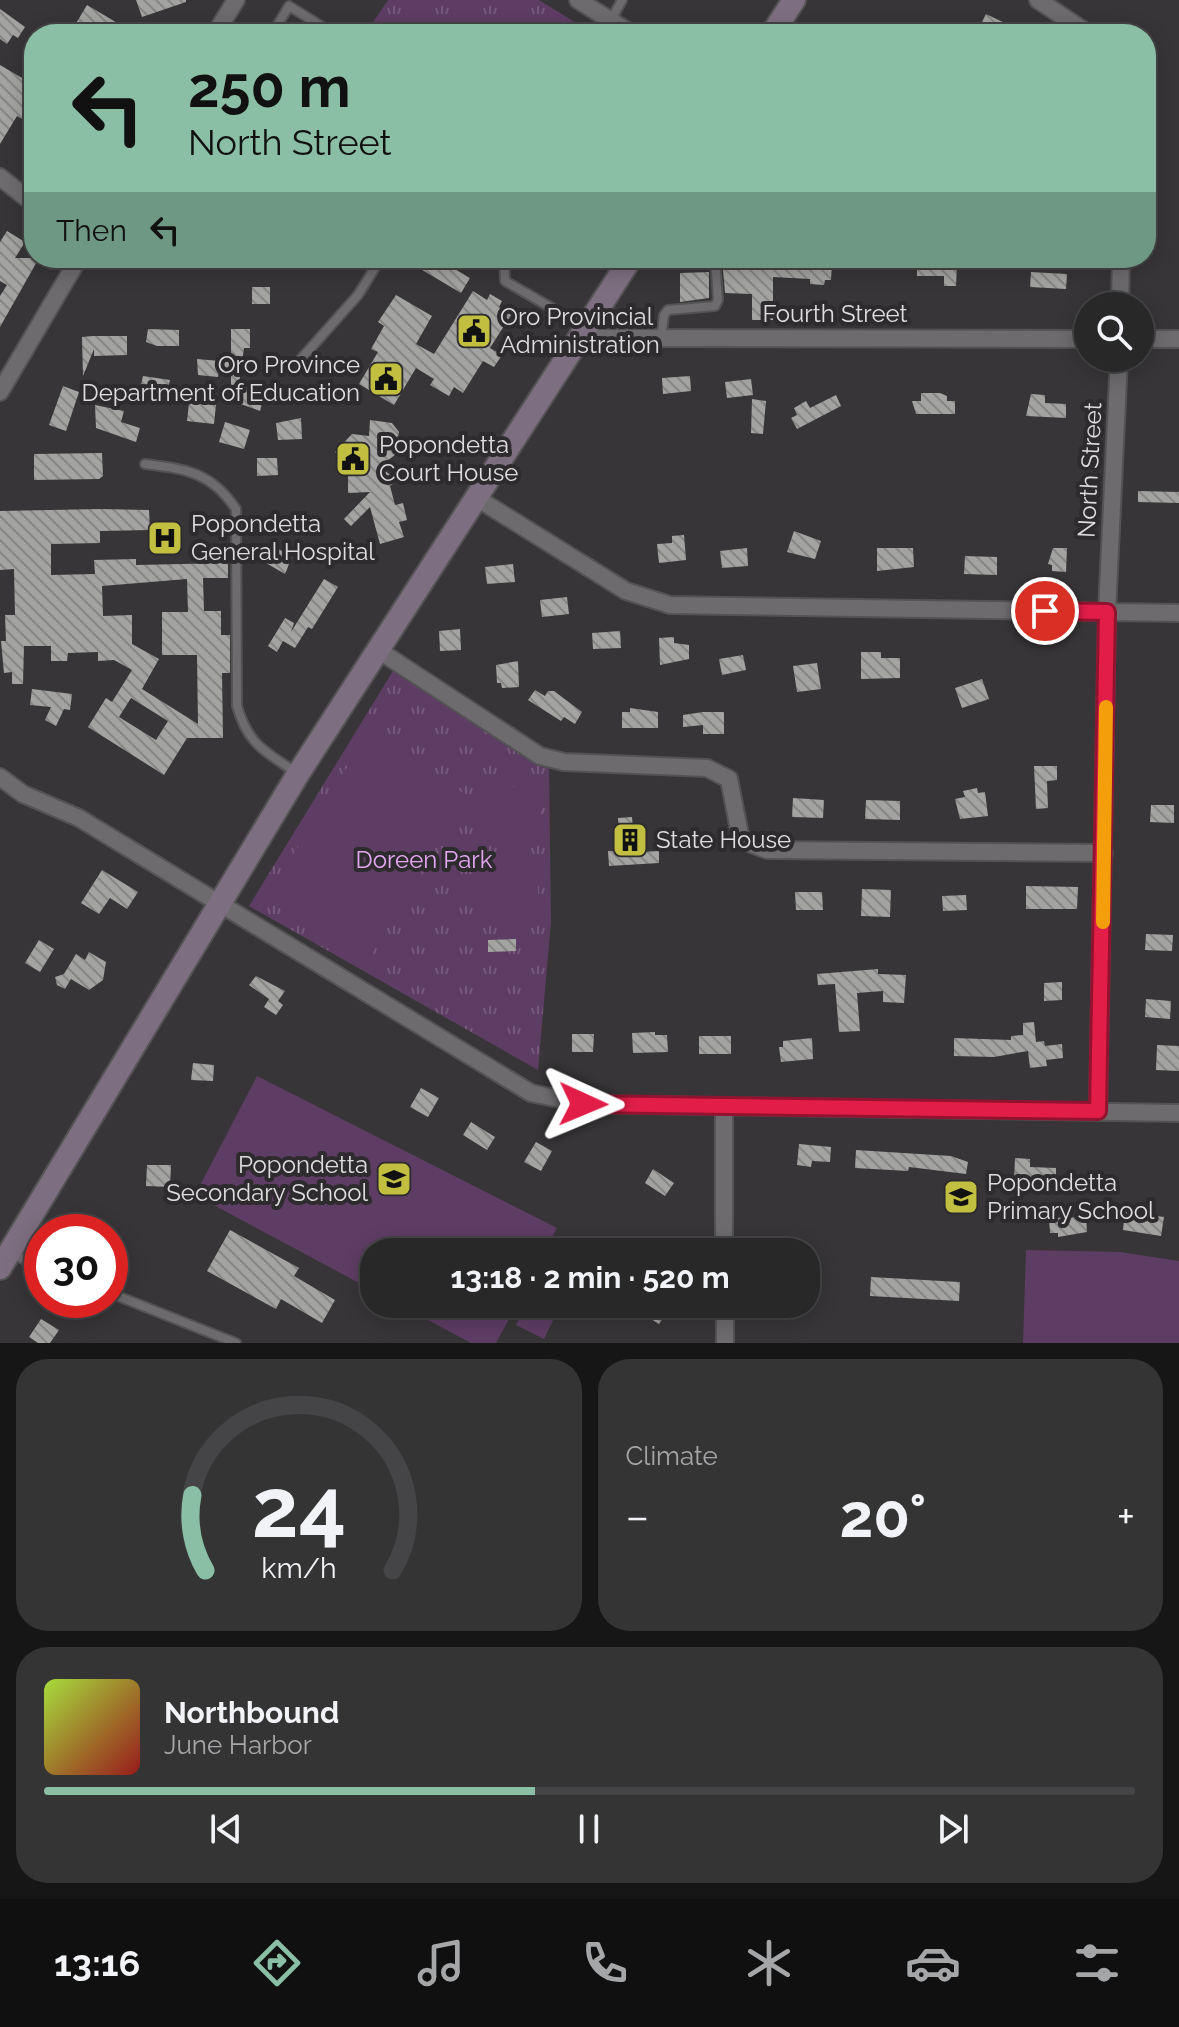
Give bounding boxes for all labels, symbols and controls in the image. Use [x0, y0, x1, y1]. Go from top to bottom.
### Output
text: 250 m [188, 54, 351, 120]
icon: left [56, 56, 160, 160]
text: North Street [188, 121, 392, 163]
icon: left [143, 208, 187, 252]
text: Then [56, 213, 127, 248]
map controls [1074, 292, 1154, 372]
button: search [1074, 292, 1154, 372]
street label: Fourth Street [762, 299, 908, 328]
place label: Oro Provincial Administration [500, 302, 660, 359]
public building icon: Oro Provincial Administration [455, 312, 493, 350]
place label: Oro Province Department of Education [81, 350, 360, 407]
public building icon: Oro Province Department of Education [367, 360, 405, 398]
street label: North Street [1071, 401, 1108, 538]
place label: Popondetta Court House [379, 430, 518, 487]
public building icon: Popondetta Court House [334, 440, 372, 478]
place label: Popondetta General Hospital [191, 509, 375, 566]
hospital icon: Popondetta General Hospital [146, 519, 184, 557]
pin [1011, 577, 1079, 645]
icon: arrive [1023, 589, 1067, 633]
building icon: State House [611, 821, 649, 859]
place label: State House [656, 825, 791, 854]
park label: Doreen Park [356, 845, 493, 874]
position arrow [541, 1062, 625, 1146]
place label: Popondetta Secondary School [166, 1150, 368, 1207]
school or university icon: Popondetta Secondary School [375, 1160, 413, 1198]
place label: Popondetta Primary School [987, 1168, 1155, 1225]
school or university icon: Popondetta Primary School [942, 1178, 980, 1216]
speed limit sign: 30 [24, 1214, 128, 1318]
text: 13:18 · 2 min · 520 m [450, 1260, 730, 1295]
text: Climate [626, 1441, 718, 1471]
text: 24 [252, 1459, 346, 1556]
text: 20° [840, 1481, 926, 1551]
text: − [626, 1491, 649, 1542]
text: + [1117, 1491, 1135, 1542]
text: km/h [261, 1551, 336, 1585]
text: Northbound [164, 1695, 339, 1730]
text: June Harbor [164, 1730, 312, 1760]
icon: previous [204, 1807, 248, 1851]
icon: pause [567, 1807, 611, 1851]
icon: next [931, 1807, 975, 1851]
icon: directions [249, 1935, 305, 1991]
icon: music [413, 1935, 469, 1991]
icon: phone [577, 1935, 633, 1991]
icon: climate [741, 1935, 797, 1991]
icon: car [905, 1935, 961, 1991]
icon: filters [1069, 1935, 1125, 1991]
text: 13:16 [54, 1942, 140, 1984]

